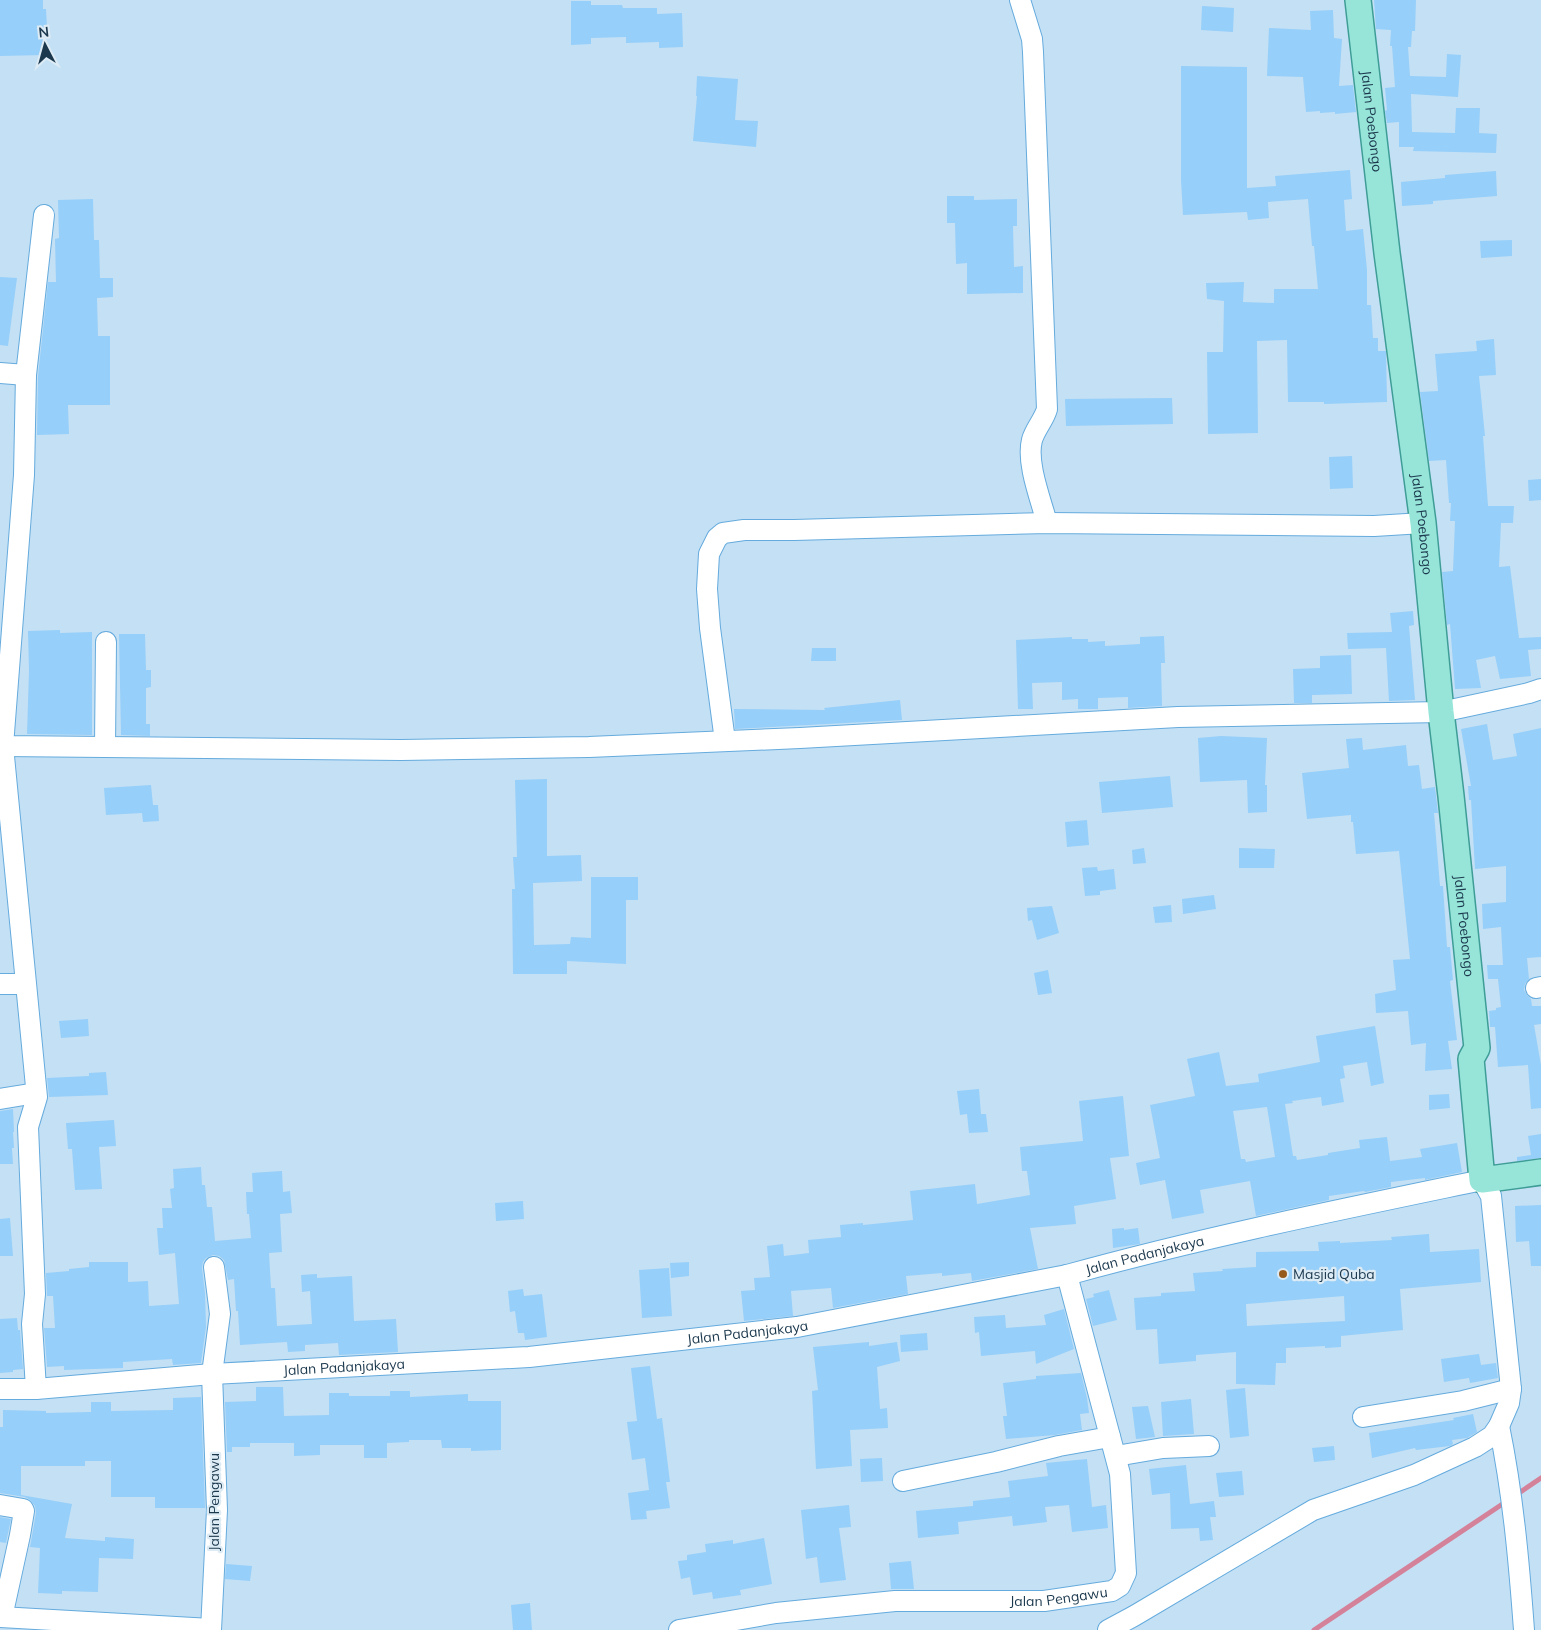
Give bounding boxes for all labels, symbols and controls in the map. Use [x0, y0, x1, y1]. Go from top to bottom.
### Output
north arrow [20, 20, 70, 70]
text: N [37, 23, 50, 42]
street label: Jalan Poebongo [1357, 69, 1387, 173]
street label: Jalan Poebongo [1407, 472, 1437, 576]
street label: Jalan Poebongo [1450, 874, 1479, 978]
street label: Jalan Padanjakaya [1083, 1231, 1206, 1279]
place label: Masjid Quba [1293, 1265, 1375, 1283]
marker: Masjid Quba [1277, 1268, 1289, 1280]
street label: Jalan Padanjakaya [686, 1316, 810, 1348]
street label: Jalan Padanjakaya [283, 1355, 405, 1379]
street label: Jalan Pengawu [205, 1453, 223, 1551]
street label: Jalan Pengawu [1010, 1583, 1109, 1610]

